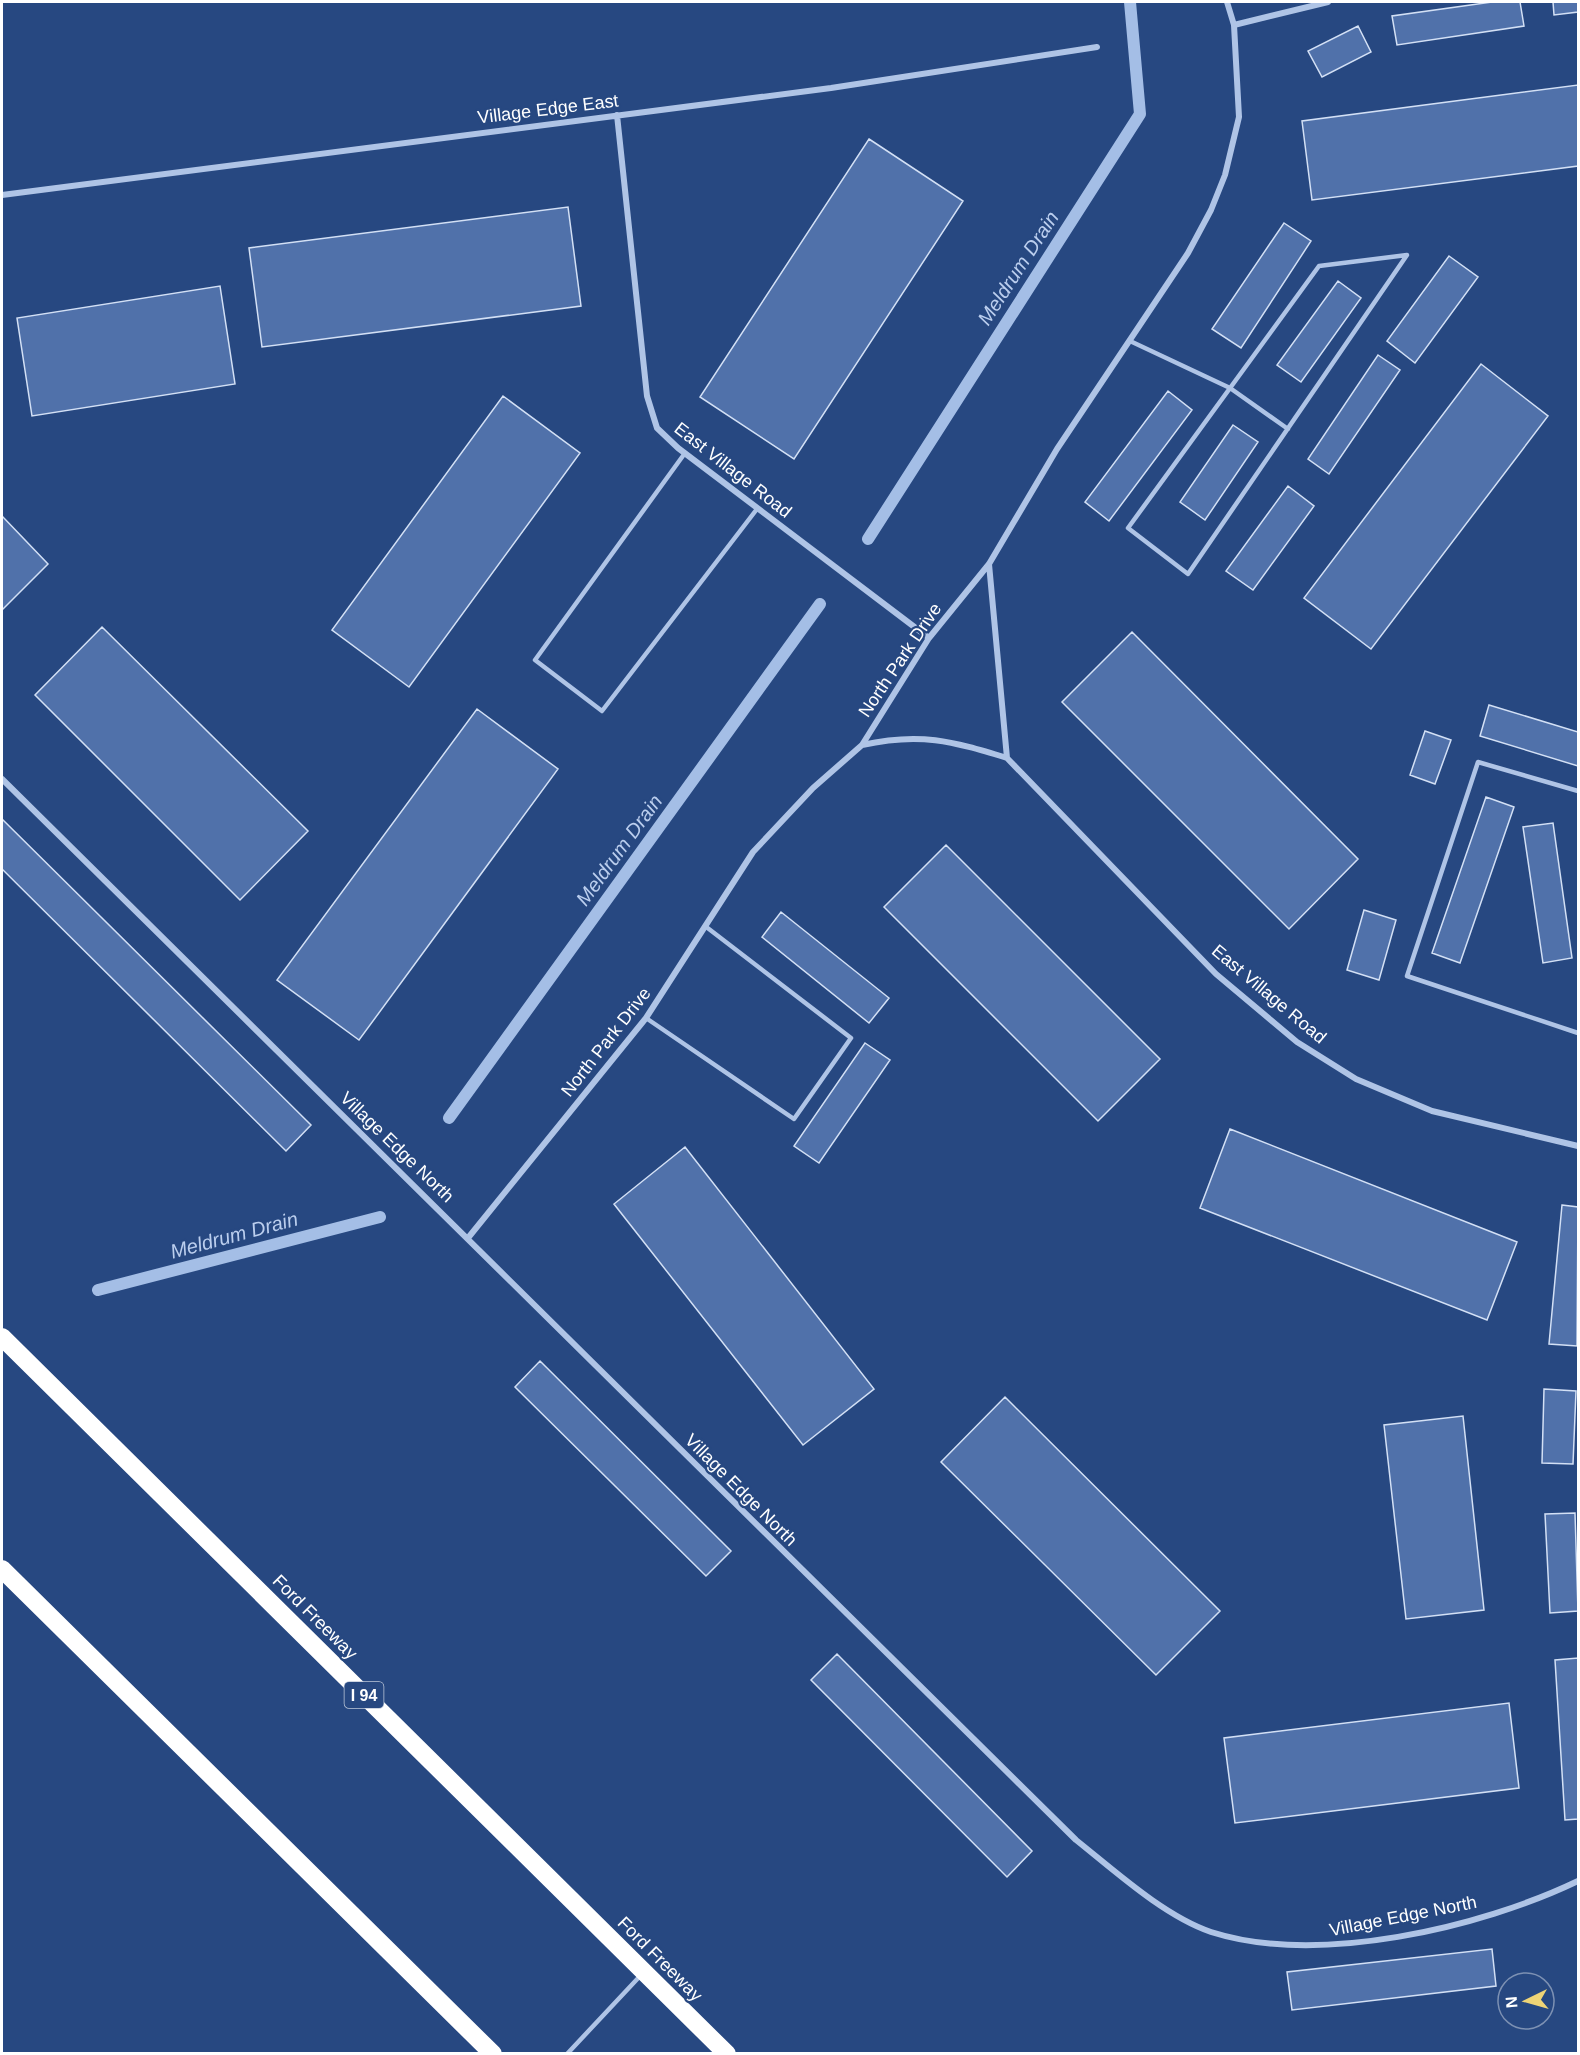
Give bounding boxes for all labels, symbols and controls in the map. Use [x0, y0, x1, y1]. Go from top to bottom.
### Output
street label: Village Edge East [476, 90, 620, 128]
water label: Meldrum Drain [973, 207, 1063, 329]
street label: East Village Road [671, 418, 795, 522]
street label: North Park Drive [855, 599, 945, 721]
water label: Meldrum Drain [572, 790, 666, 910]
street label: East Village Road [1208, 940, 1330, 1048]
street label: North Park Drive [557, 983, 655, 1101]
street label: Village Edge North [336, 1088, 458, 1206]
water label: Meldrum Drain [168, 1207, 300, 1263]
street label: Village Edge North [681, 1430, 801, 1550]
street label: Ford Freeway [269, 1571, 361, 1663]
road number: I 94 [344, 1682, 384, 1708]
street label: Village Edge North [1328, 1892, 1478, 1940]
street label: Ford Freeway [614, 1913, 706, 2005]
north arrow [1496, 1971, 1556, 2031]
text: N [1503, 1996, 1521, 2009]

